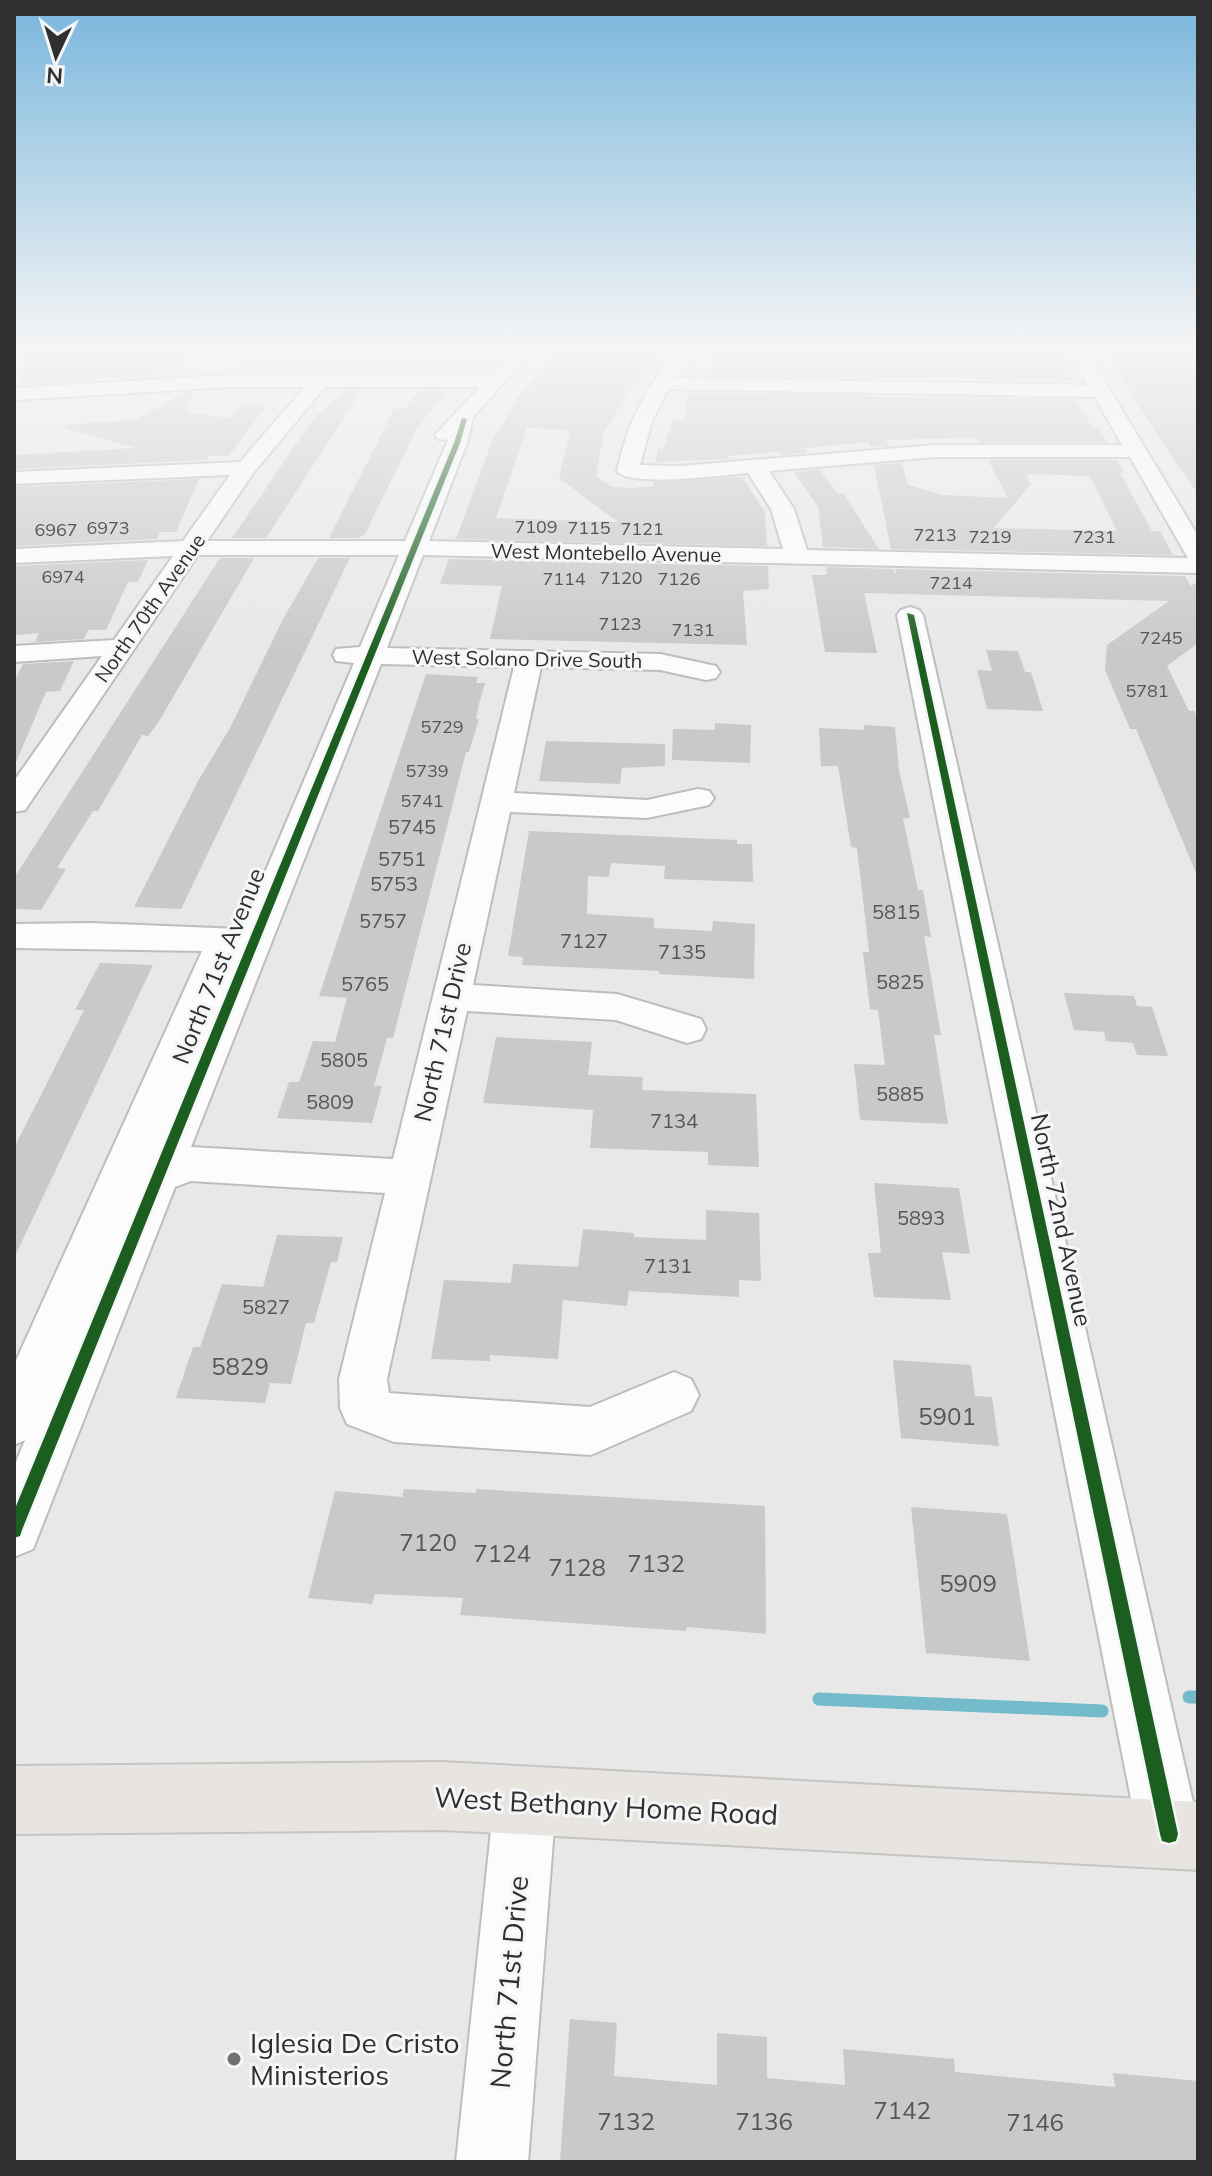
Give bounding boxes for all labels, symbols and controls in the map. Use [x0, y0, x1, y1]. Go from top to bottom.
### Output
north arrow [16, 16, 96, 96]
text: N [45, 61, 64, 90]
house number: 7109 [514, 515, 558, 538]
house number: 6973 [86, 516, 130, 539]
house number: 7115 [567, 516, 611, 539]
house number: 7121 [620, 517, 664, 540]
house number: 6967 [34, 518, 78, 541]
house number: 7213 [913, 523, 957, 546]
house number: 7219 [968, 525, 1012, 548]
house number: 7231 [1072, 525, 1116, 548]
street label: North 70th Avenue [89, 529, 210, 687]
street label: West Montebello Avenue [490, 538, 722, 567]
house number: 6974 [41, 565, 85, 588]
house number: 7120 [599, 566, 643, 589]
house number: 7114 [542, 567, 586, 590]
house number: 7126 [657, 567, 701, 590]
house number: 7214 [929, 571, 973, 594]
house number: 7123 [598, 612, 642, 635]
house number: 7131 [671, 618, 715, 641]
house number: 7245 [1139, 626, 1183, 649]
street label: West Solano Drive South [411, 644, 643, 673]
house number: 5781 [1125, 679, 1169, 702]
house number: 5729 [420, 715, 464, 738]
house number: 5739 [405, 759, 449, 782]
house number: 5741 [400, 789, 444, 812]
house number: 5745 [388, 814, 436, 839]
house number: 5751 [378, 846, 426, 871]
street label: North 71st Avenue [165, 863, 271, 1068]
house number: 5753 [370, 871, 418, 896]
house number: 5815 [872, 899, 920, 924]
house number: 5757 [359, 908, 407, 933]
house number: 7127 [560, 928, 608, 953]
street label: North 71st Drive [407, 939, 477, 1124]
house number: 7135 [658, 939, 706, 964]
house number: 5825 [876, 969, 924, 994]
house number: 5765 [341, 971, 389, 996]
house number: 5805 [320, 1047, 368, 1072]
house number: 5885 [876, 1081, 924, 1106]
house number: 5809 [306, 1089, 354, 1114]
house number: 7134 [650, 1108, 698, 1133]
street label: North 72nd Avenue [1025, 1111, 1099, 1329]
house number: 5893 [897, 1205, 945, 1230]
house number: 7131 [644, 1253, 692, 1278]
house number: 5827 [242, 1294, 290, 1319]
house number: 5829 [211, 1351, 269, 1381]
house number: 5901 [918, 1401, 976, 1431]
house number: 7120 [399, 1527, 457, 1557]
house number: 7124 [473, 1538, 531, 1568]
house number: 7132 [627, 1548, 685, 1578]
house number: 7128 [548, 1552, 606, 1582]
house number: 5909 [939, 1568, 997, 1598]
street label: West Bethany Home Road [433, 1779, 779, 1832]
street label: North 71st Drive [482, 1874, 535, 2090]
place label: Iglesia De Cristo Ministerios [250, 2025, 460, 2092]
marker: Iglesia De Cristo Ministerios [225, 2050, 243, 2068]
house number: 7142 [873, 2095, 931, 2125]
house number: 7132 [597, 2106, 655, 2136]
house number: 7136 [735, 2106, 793, 2136]
house number: 7146 [1006, 2107, 1064, 2137]

